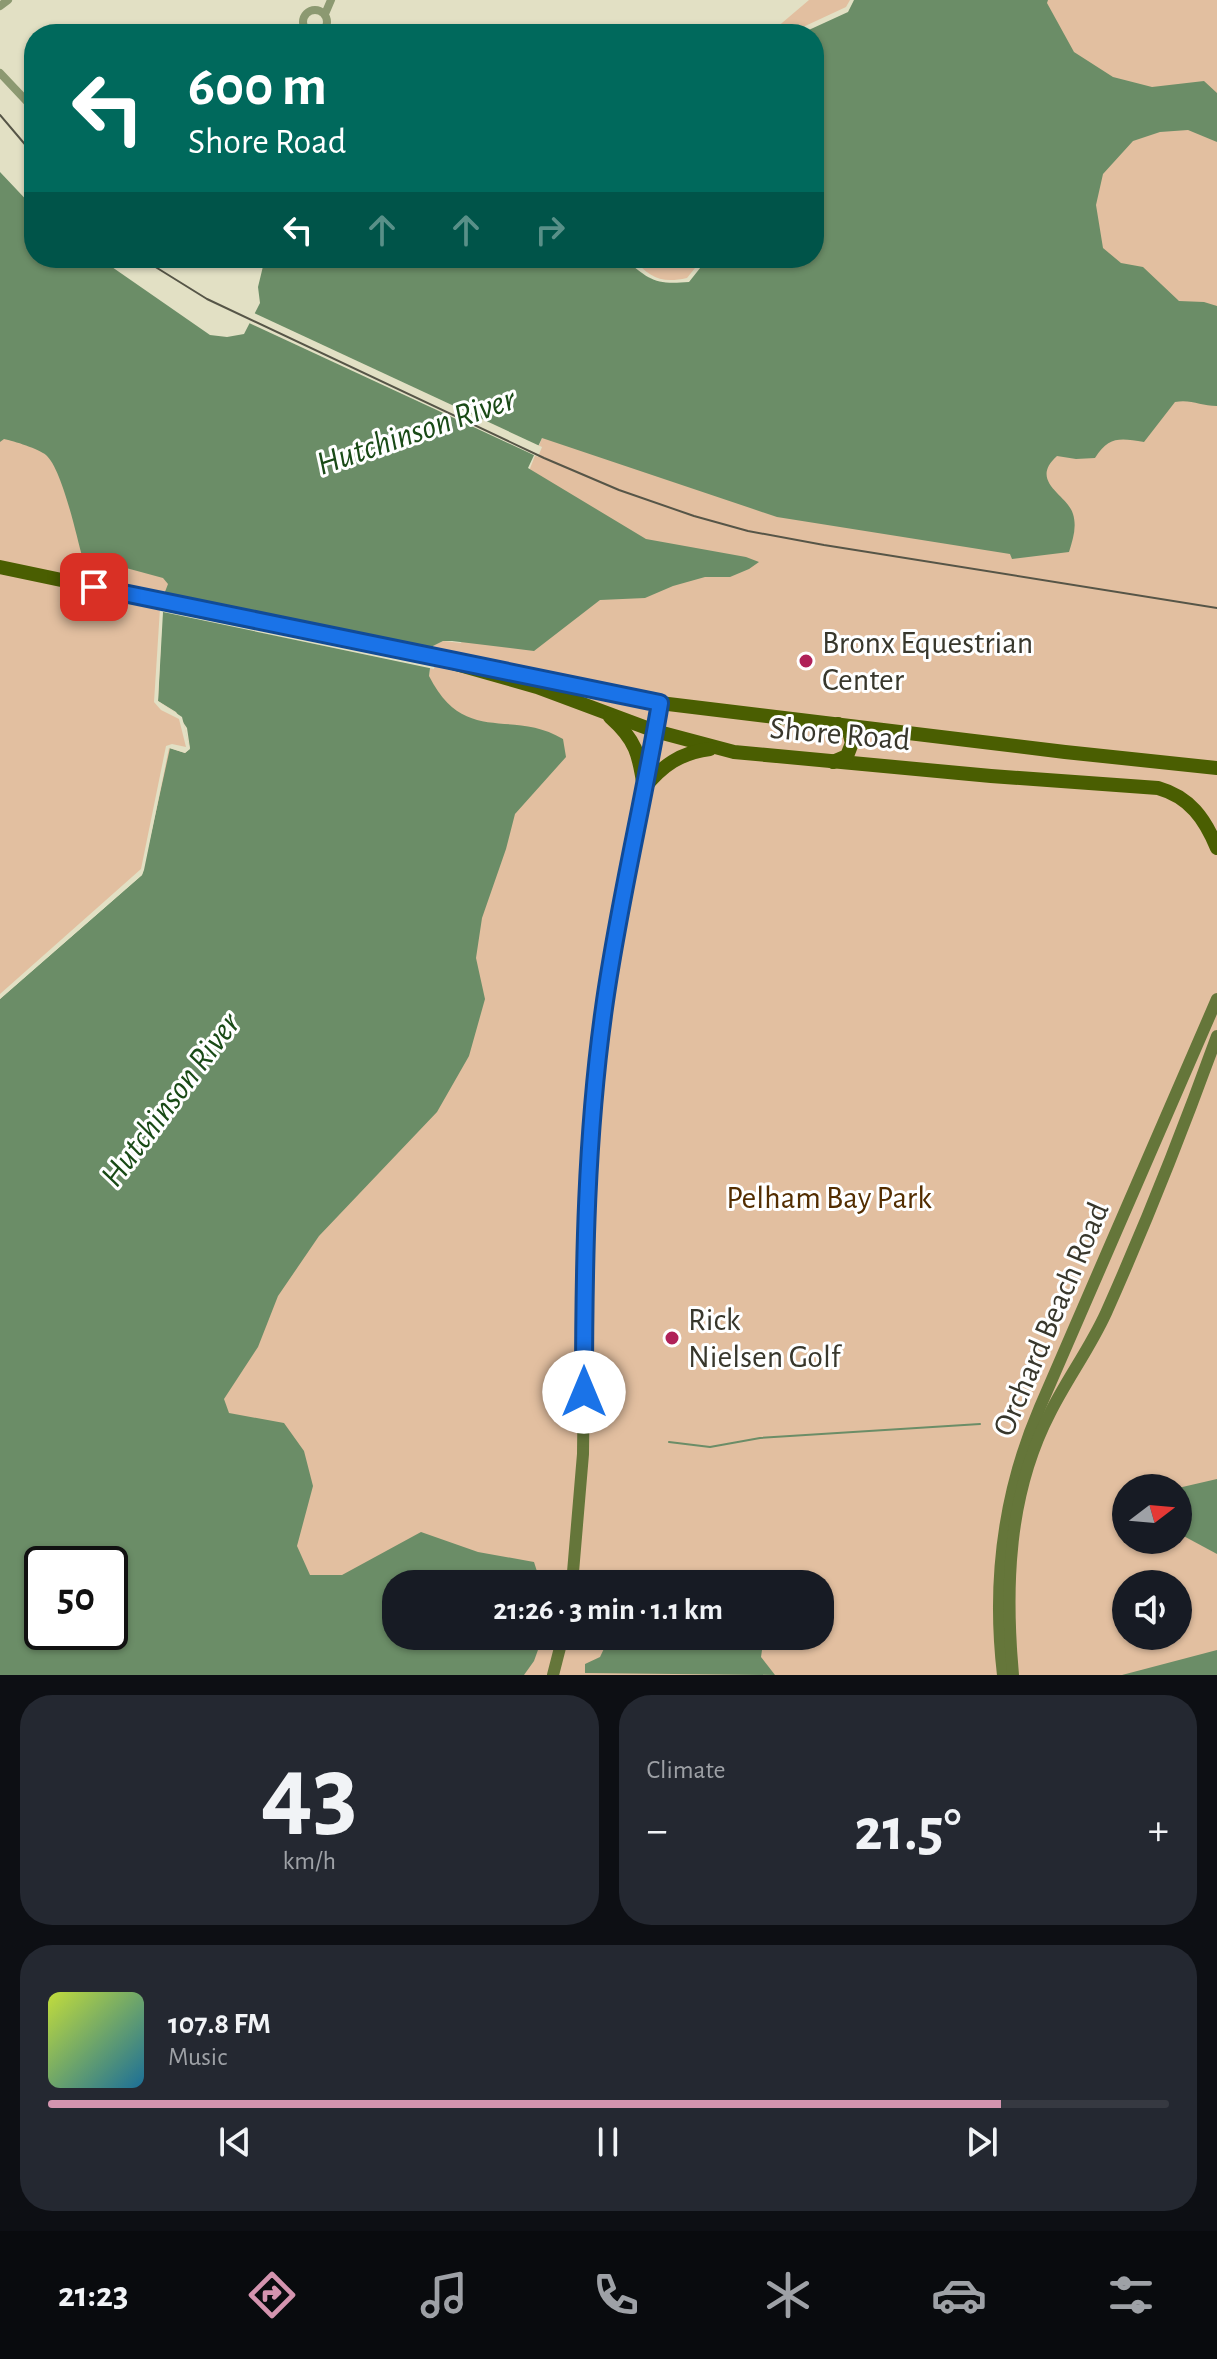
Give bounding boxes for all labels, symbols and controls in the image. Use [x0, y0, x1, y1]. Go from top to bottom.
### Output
icon: left [56, 56, 160, 160]
text: 600 m [188, 59, 327, 115]
text: Shore Road [188, 124, 346, 160]
icon: left [276, 208, 320, 252]
icon: ahead [360, 208, 404, 252]
icon: ahead [444, 208, 488, 252]
icon: right [528, 208, 572, 252]
water label: Hutchinson River [312, 382, 521, 482]
pin [60, 553, 128, 621]
icon: arrive [72, 565, 116, 609]
place label: Bronx Equestrian Center [822, 627, 1033, 696]
marker: Bronx Equestrian Center [797, 652, 815, 670]
street label: Shore Road [768, 712, 912, 756]
water label: Hutchinson River [95, 1006, 248, 1193]
park label: Pelham Bay Park [726, 1182, 932, 1214]
street label: Orchard Beach Road [987, 1197, 1115, 1441]
place label: Rick Nielsen Golf [688, 1304, 843, 1373]
marker: Rick Nielsen Golf [663, 1329, 681, 1347]
position arrow [542, 1350, 626, 1434]
north arrow [1112, 1474, 1192, 1554]
map controls [1112, 1474, 1192, 1650]
speed limit sign: 50 [24, 1546, 128, 1650]
button: sound [1112, 1570, 1192, 1650]
text: 21:26 · 3 min · 1.1 km [493, 1595, 723, 1625]
text: 43 [261, 1742, 358, 1846]
text: Climate [647, 1757, 725, 1783]
text: 21.5° [854, 1801, 961, 1861]
text: − [647, 1809, 668, 1853]
text: + [1148, 1809, 1169, 1853]
text: km/h [282, 1848, 336, 1874]
text: 107.8 FM [168, 2009, 271, 2039]
text: Music [168, 2044, 227, 2070]
icon: previous [213, 2120, 257, 2164]
icon: pause [586, 2120, 630, 2164]
icon: next [960, 2120, 1004, 2164]
icon: directions [244, 2267, 300, 2323]
icon: music [416, 2267, 472, 2323]
icon: phone [588, 2267, 644, 2323]
icon: climate [760, 2267, 816, 2323]
icon: car [931, 2267, 987, 2323]
icon: filters [1103, 2267, 1159, 2323]
text: 21:23 [58, 2277, 129, 2313]

